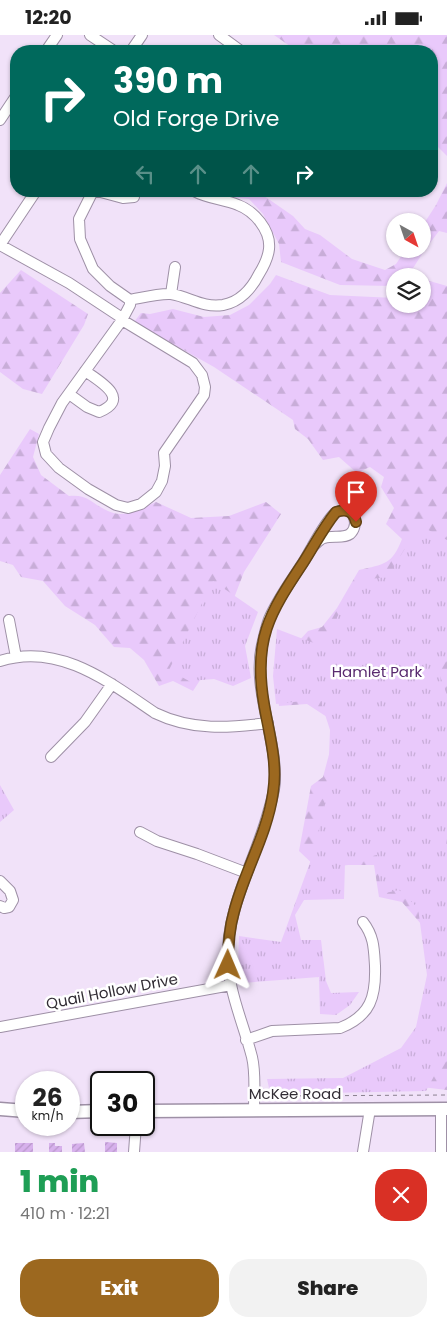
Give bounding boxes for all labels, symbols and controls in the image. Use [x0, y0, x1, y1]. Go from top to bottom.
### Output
text: 12:20 [25, 4, 72, 31]
text: 390 m [113, 56, 223, 105]
icon: right [30, 65, 95, 130]
text: Old Forge Drive [113, 103, 279, 134]
icon: left [131, 160, 159, 188]
icon: ahead [184, 160, 212, 188]
icon: ahead [237, 160, 265, 188]
icon: right [290, 160, 318, 188]
north arrow [386, 213, 431, 257]
map controls [386, 213, 431, 313]
button: layers [386, 268, 431, 313]
pin [335, 471, 377, 522]
icon: arrive [342, 478, 370, 506]
park label: Hamlet Park [332, 661, 423, 682]
position arrow [201, 938, 253, 990]
street label: Quail Hollow Drive [44, 968, 180, 1014]
speed limit sign: 30 [90, 1071, 155, 1136]
text: 26 [32, 1080, 63, 1115]
street label: McKee Road [249, 1083, 341, 1104]
text: km/h [32, 1107, 63, 1124]
text: 1 min [20, 1160, 99, 1203]
button: close [375, 1169, 427, 1221]
text: 410 m · 12:21 [20, 1202, 110, 1225]
button: Exit [20, 1259, 219, 1317]
button: Share [229, 1259, 427, 1317]

